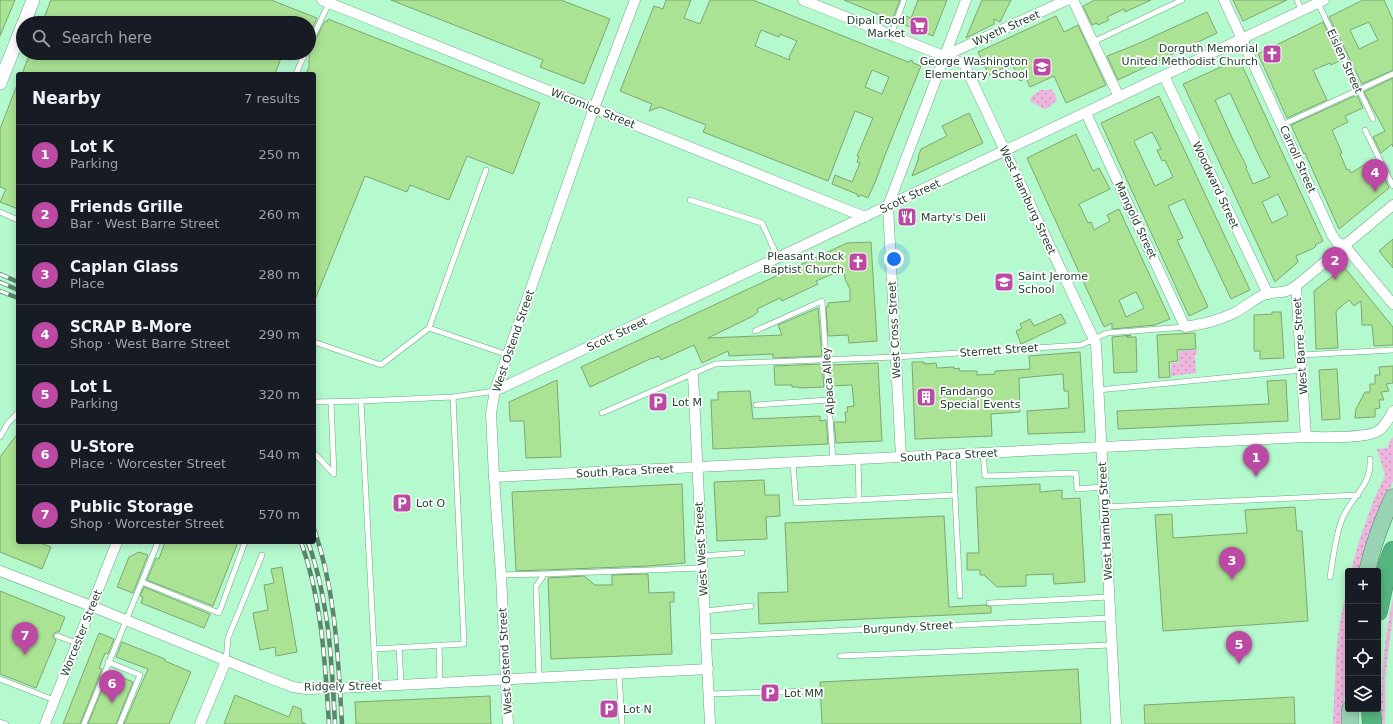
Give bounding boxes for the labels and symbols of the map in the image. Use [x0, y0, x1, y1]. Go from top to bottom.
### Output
street label: Wyeth Street [971, 8, 1042, 49]
place label: Dipal Food Market [847, 14, 906, 40]
supermarket icon: Dipal Food Market [908, 15, 930, 37]
street label: Eislen Street [1324, 27, 1365, 96]
place label: Dorguth Memorial United Methodist Church [1122, 42, 1258, 68]
church icon: Dorguth Memorial United Methodist Church [1261, 43, 1283, 65]
place label: George Washington Elementary School [920, 55, 1028, 81]
school or university icon: George Washington Elementary School [1031, 56, 1053, 78]
street label: Wicomico Street [549, 86, 638, 132]
street label: Carroll Street [1277, 123, 1319, 196]
street label: Woodward Street [1190, 140, 1242, 231]
street label: West Hamburg Street [997, 144, 1059, 257]
pin: 4 [1362, 159, 1388, 192]
street label: Scott Street [878, 176, 943, 216]
street label: Mangold Street [1112, 179, 1159, 262]
restaurant icon: Marty's Deli [896, 206, 918, 228]
place label: Marty's Deli [921, 211, 986, 224]
pin: 2 [1322, 247, 1348, 280]
your location [884, 249, 904, 269]
place label: Pleasant Rock Baptist Church [763, 250, 845, 276]
church icon: Pleasant Rock Baptist Church [847, 251, 869, 273]
place label: Saint Jerome School [1018, 270, 1088, 296]
school or university icon: Saint Jerome School [993, 271, 1015, 293]
street label: West Cross Street [885, 280, 904, 379]
street label: West Ostend Street [490, 288, 537, 394]
street label: West Barre Street [1291, 296, 1310, 395]
street label: Scott Street [585, 314, 650, 354]
street label: Sterrett Street [959, 341, 1040, 360]
street label: Alpaca Alley [820, 346, 837, 415]
place label: Fandango Special Events [940, 385, 1021, 411]
building icon: Fandango Special Events [915, 386, 937, 408]
parking icon: Lot M [647, 391, 669, 413]
place label: Lot M [672, 396, 702, 409]
pin: 1 [1243, 444, 1269, 477]
street label: South Paca Street [900, 446, 999, 465]
street label: West Hamburg Street [1096, 461, 1115, 580]
street label: South Paca Street [576, 462, 675, 481]
parking icon: Lot O [391, 492, 413, 514]
place label: Lot O [416, 497, 445, 510]
street label: West West Street [692, 501, 710, 597]
pin: 3 [1219, 547, 1245, 580]
street label: Worcester Street [58, 587, 105, 678]
street label: West Ostend Street [496, 607, 515, 715]
street label: Burgundy Street [863, 619, 954, 636]
pin: 7 [12, 622, 38, 655]
pin: 5 [1226, 631, 1252, 664]
pin: 6 [99, 670, 125, 703]
street label: Ridgely Street [304, 679, 383, 694]
parking icon: Lot MM [759, 682, 781, 704]
place label: Lot MM [784, 687, 823, 700]
parking icon: Lot N [598, 698, 620, 720]
place label: Lot N [623, 703, 652, 716]

